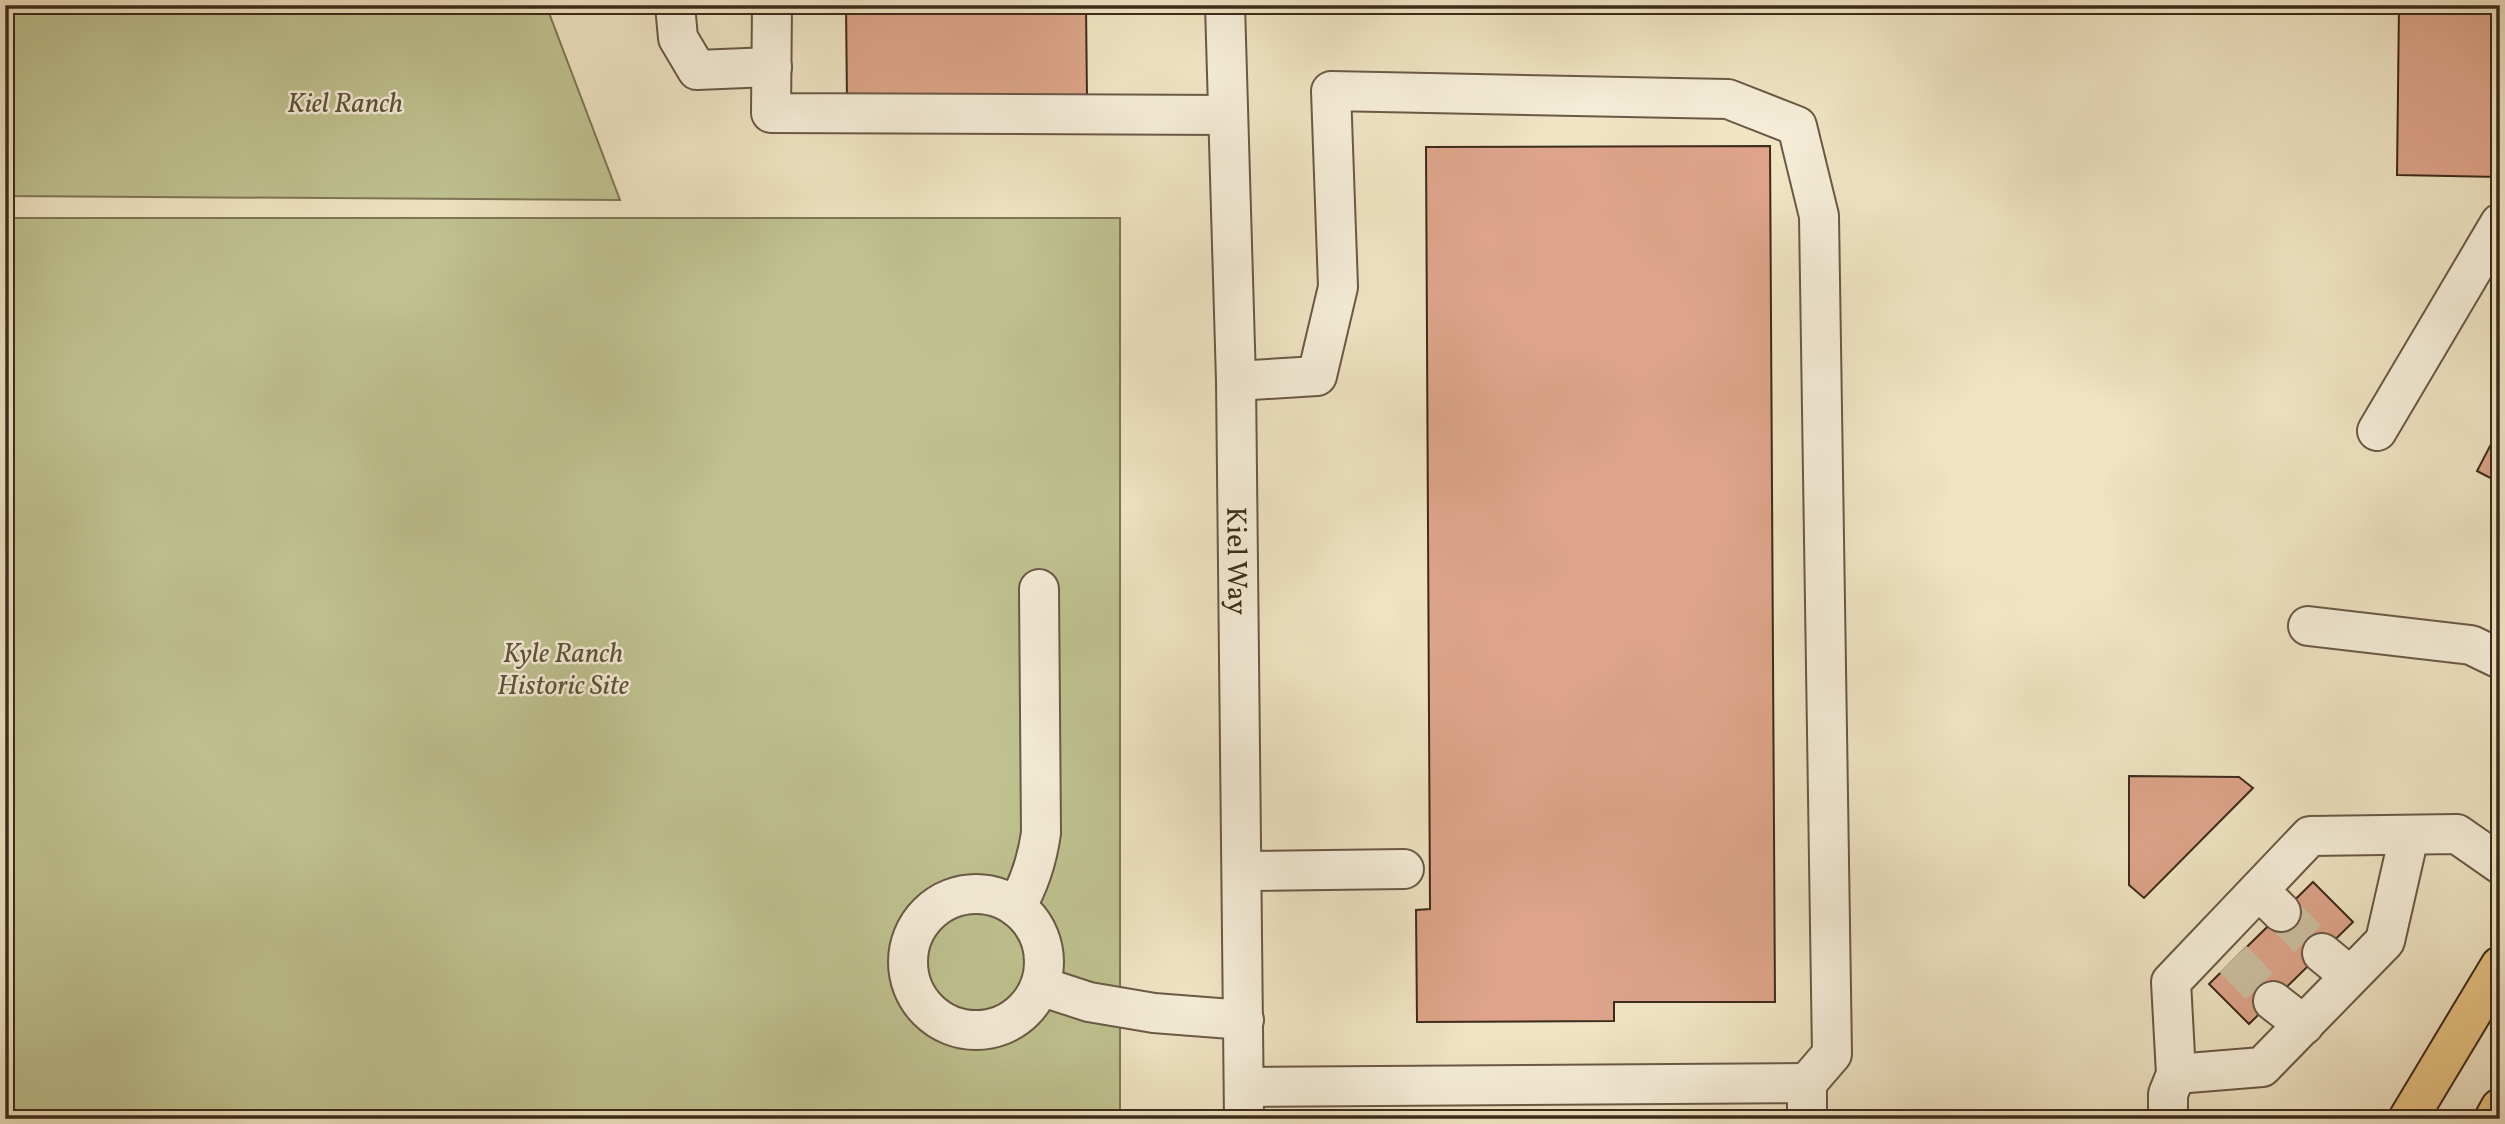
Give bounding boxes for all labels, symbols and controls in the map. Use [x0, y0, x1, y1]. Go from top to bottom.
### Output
park label: Kiel Ranch [287, 85, 403, 124]
street label: Kiel Way [1215, 507, 1256, 615]
park label: Kyle Ranch Historic Site [497, 635, 629, 706]

